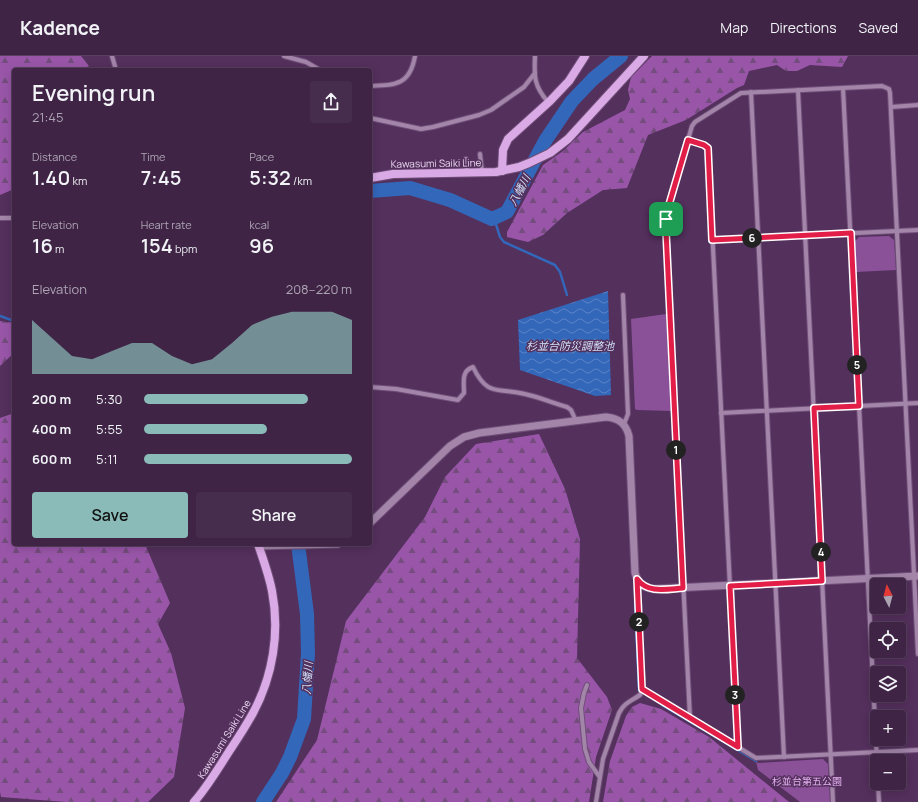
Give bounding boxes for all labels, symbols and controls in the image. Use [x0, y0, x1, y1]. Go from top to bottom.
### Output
text: Kadence [20, 15, 100, 41]
text: Map [720, 18, 748, 37]
text: Directions [770, 18, 837, 37]
text: Saved [859, 18, 898, 37]
text: Evening run [32, 78, 155, 108]
button: share [310, 81, 352, 123]
text: 21:45 [32, 108, 64, 126]
text: Distance [32, 149, 77, 164]
text: Time [141, 149, 166, 164]
text: Pace [249, 149, 274, 164]
street label: Kawasumi Saiki Line [390, 155, 482, 171]
text: 1.40 [32, 164, 70, 191]
text: 7:45 [141, 164, 181, 191]
text: 5:32 [249, 164, 291, 191]
water label: 八幡川 [505, 171, 534, 208]
text: km [70, 173, 87, 188]
text: /km [291, 173, 312, 188]
pin [649, 202, 683, 236]
icon: arrive [655, 208, 677, 230]
text: Elevation [32, 217, 78, 232]
text: Heart rate [141, 217, 192, 232]
text: kcal [249, 217, 269, 232]
pin: 6 [742, 228, 762, 248]
text: 6 [749, 230, 755, 245]
text: 16 [32, 232, 53, 259]
text: 154 [141, 232, 173, 259]
text: 96 [249, 232, 274, 259]
text: m [53, 241, 64, 256]
text: bpm [173, 241, 197, 256]
text: Elevation [32, 280, 87, 298]
text: 208–220 m [286, 280, 352, 298]
water label: 杉並台防災調整池 [526, 338, 615, 353]
pin: 5 [847, 355, 867, 375]
text: 5 [854, 357, 860, 372]
text: 200 m [32, 390, 71, 408]
text: 5:30 [96, 390, 123, 408]
text: 400 m [32, 420, 71, 438]
text: 5:55 [96, 420, 122, 438]
pin: 1 [666, 440, 686, 460]
text: 1 [674, 442, 678, 457]
text: 600 m [32, 450, 71, 468]
text: 5:11 [96, 450, 118, 468]
button: Save [32, 492, 188, 538]
button: Share [196, 492, 352, 538]
pin: 4 [811, 542, 831, 562]
text: 4 [818, 544, 824, 559]
north arrow [870, 578, 906, 614]
map controls [870, 578, 906, 790]
pin: 2 [629, 612, 649, 632]
text: 2 [636, 614, 642, 629]
button: locate [870, 622, 906, 658]
water label: 八幡川 [298, 660, 316, 695]
button: layers [870, 666, 906, 702]
pin: 3 [725, 685, 745, 705]
text: 3 [732, 687, 738, 702]
street label: Kawasumi Saiki Line [194, 697, 254, 781]
button: + [870, 710, 906, 746]
button: − [870, 754, 906, 790]
park label: 杉並台第五公園 [772, 774, 842, 788]

